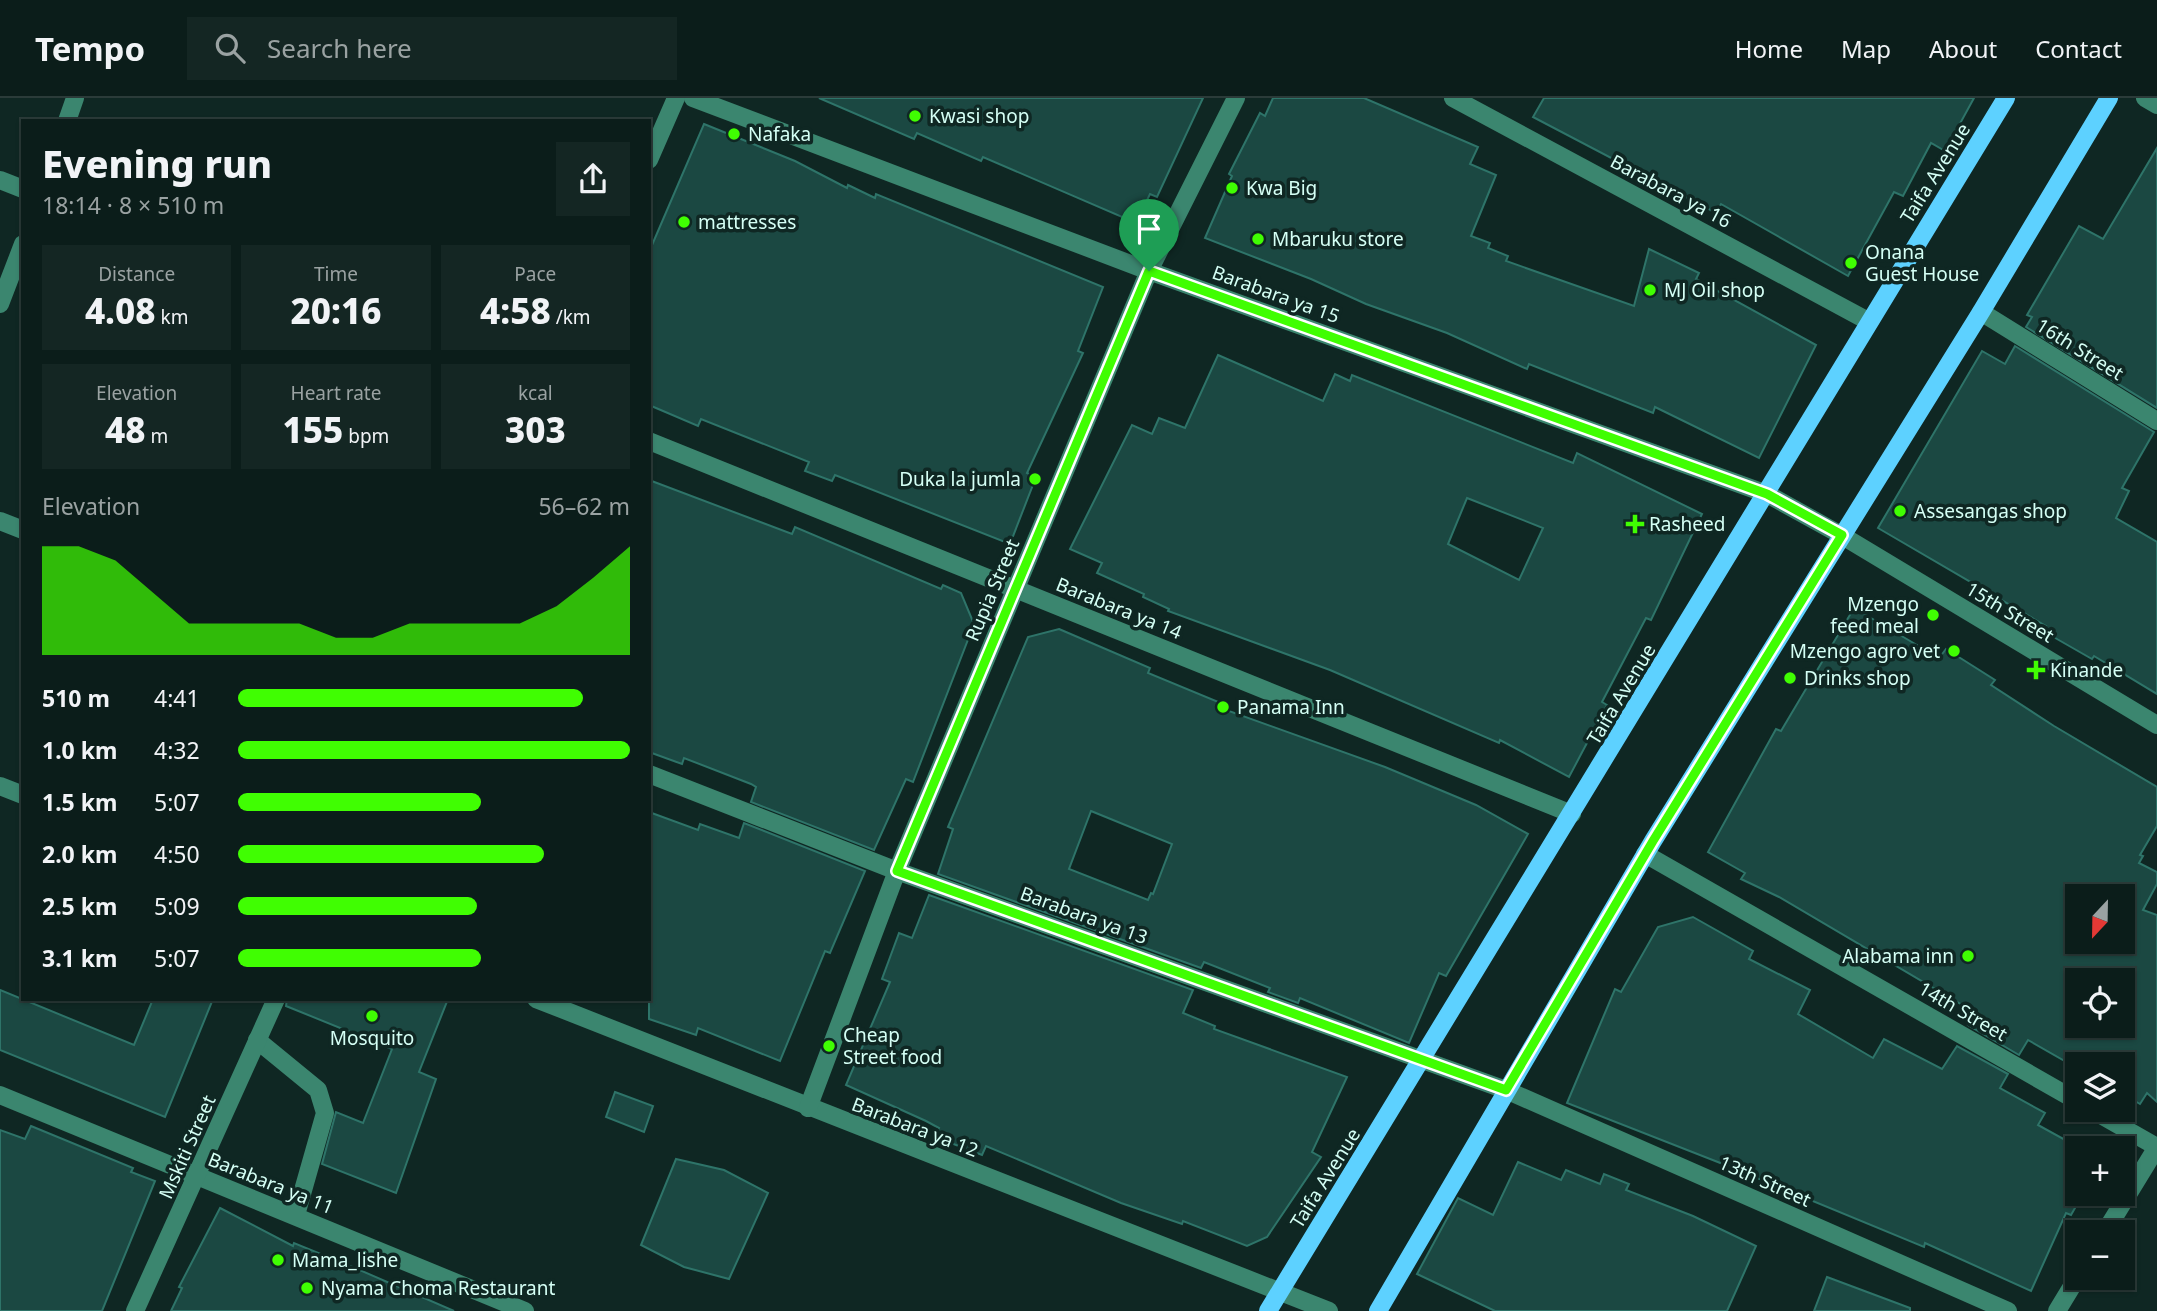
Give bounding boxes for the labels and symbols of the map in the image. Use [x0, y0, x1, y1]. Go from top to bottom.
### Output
place label: Kwasi shop [929, 103, 1029, 129]
marker: Kwasi shop [907, 108, 923, 124]
street label: Taifa Avenue [1894, 118, 1976, 228]
place label: Nafaka [748, 121, 811, 147]
marker: Nafaka [726, 126, 742, 142]
street label: Barabara ya 16 [1606, 148, 1736, 234]
place label: Kwa Big [1246, 175, 1317, 201]
marker: Kwa Big [1224, 180, 1240, 196]
pin [1119, 199, 1179, 271]
place label: mattresses [698, 209, 796, 235]
marker: mattresses [676, 214, 692, 230]
place label: Mbaruku store [1272, 226, 1404, 252]
marker: Mbaruku store [1250, 231, 1266, 247]
place label: Onana Guest House [1865, 239, 1979, 287]
marker: Onana Guest House [1843, 255, 1859, 271]
street label: Barabara ya 15 [1209, 259, 1343, 329]
place label: MJ Oil shop [1664, 277, 1765, 303]
marker: MJ Oil shop [1642, 282, 1658, 298]
street label: 16th Street [2031, 312, 2129, 386]
place label: Duka la jumla [899, 466, 1021, 492]
marker: Duka la jumla [1027, 471, 1043, 487]
place label: Assesangas shop [1914, 498, 2067, 524]
marker: Assesangas shop [1892, 503, 1908, 519]
place label: Rasheed [1649, 511, 1725, 537]
marker: Rasheed [1627, 516, 1643, 532]
street label: Rupia Street [959, 535, 1025, 645]
street label: Barabara ya 14 [1052, 571, 1186, 645]
street label: 15th Street [1961, 576, 2059, 649]
place label: Mzengo feed meal [1830, 591, 1919, 639]
marker: Mzengo feed meal [1925, 607, 1941, 623]
place label: Mzengo agro vet [1790, 638, 1940, 664]
street label: Taifa Avenue [1581, 639, 1661, 749]
marker: Mzengo agro vet [1946, 643, 1962, 659]
place label: Kinande [2050, 657, 2123, 683]
marker: Kinande [2028, 662, 2044, 678]
place label: Drinks shop [1804, 665, 1911, 691]
marker: Drinks shop [1782, 670, 1798, 686]
place label: Panama Inn [1237, 694, 1345, 720]
marker: Panama Inn [1215, 699, 1231, 715]
street label: Barabara ya 13 [1017, 880, 1151, 950]
north arrow [2065, 884, 2135, 954]
place label: Alabama inn [1842, 943, 1954, 969]
marker: Alabama inn [1960, 948, 1976, 964]
street label: 14th Street [1914, 975, 2012, 1047]
marker: Mosquito [364, 1008, 380, 1024]
place label: Cheap Street food [843, 1022, 942, 1070]
place label: Mosquito [330, 1025, 414, 1051]
marker: Cheap Street food [821, 1038, 837, 1054]
street label: Mskiti Street [153, 1091, 222, 1203]
street label: Barabara ya 12 [848, 1091, 982, 1163]
street label: Taifa Avenue [1284, 1123, 1366, 1233]
street label: Barabara ya 11 [204, 1146, 338, 1220]
street label: 13th Street [1715, 1149, 1815, 1213]
place label: Mama_lishe [292, 1247, 398, 1273]
marker: Mama_lishe [270, 1252, 286, 1268]
place label: Nyama Choma Restaurant [321, 1275, 556, 1301]
marker: Nyama Choma Restaurant [299, 1280, 315, 1296]

